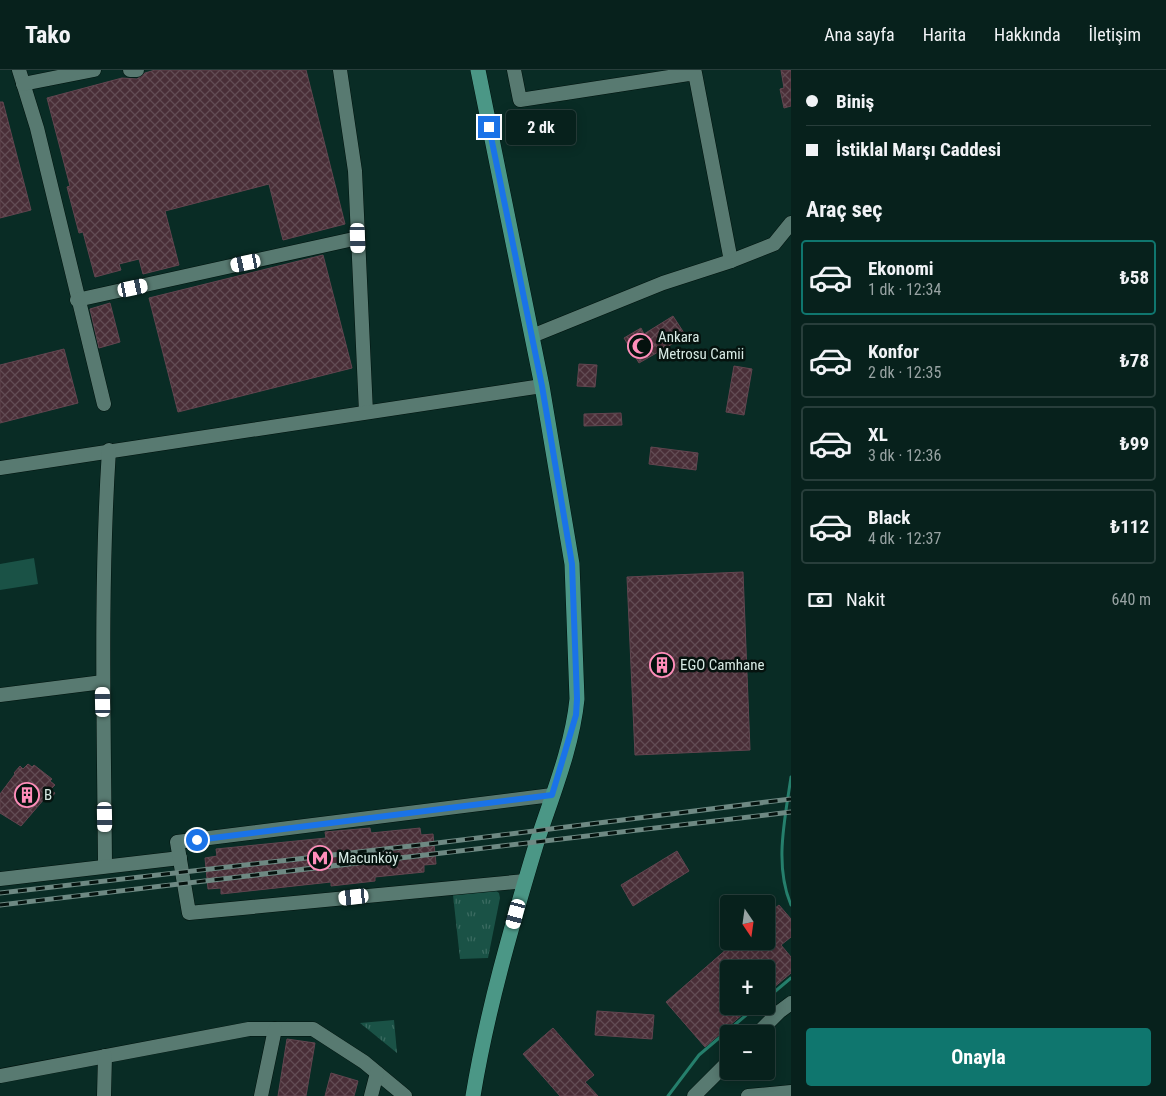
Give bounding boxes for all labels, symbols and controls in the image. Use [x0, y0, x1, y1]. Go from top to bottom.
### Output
text: Tako [25, 21, 71, 49]
text: Ana sayfa [824, 24, 895, 45]
text: Harita [923, 24, 966, 45]
text: Hakkında [994, 24, 1061, 45]
text: İletişim [1089, 24, 1141, 45]
text: Biniş [836, 90, 874, 113]
callout: 2 dk [506, 110, 576, 144]
route end [478, 116, 500, 138]
text: 2 dk [527, 118, 555, 137]
text: İstiklal Marşı Caddesi [836, 138, 1001, 161]
text: Araç seç [806, 197, 882, 222]
car [349, 223, 366, 253]
car [229, 253, 262, 273]
icon: car [808, 255, 853, 300]
text: Ekonomi [868, 257, 934, 280]
text: ₺58 [1120, 266, 1149, 289]
car [116, 278, 149, 298]
text: 1 dk · 12:34 [868, 280, 941, 299]
place label: Ankara Metrosu Camii [658, 328, 744, 363]
mosque icon: Ankara Metrosu Camii [627, 333, 653, 359]
icon: car [808, 338, 853, 383]
text: Konfor [868, 340, 919, 363]
text: ₺78 [1120, 349, 1149, 372]
text: 2 dk · 12:35 [868, 363, 941, 382]
icon: car [808, 421, 853, 466]
text: XL [868, 423, 888, 446]
text: ₺99 [1120, 432, 1149, 455]
text: 3 dk · 12:36 [868, 446, 941, 465]
icon: car [808, 504, 853, 549]
text: Black [868, 506, 910, 529]
text: ₺112 [1110, 515, 1149, 538]
text: 4 dk · 12:37 [868, 529, 941, 548]
icon: cash [806, 586, 834, 614]
text: Nakit [846, 588, 885, 611]
text: 640 m [1112, 590, 1151, 609]
building icon: EGO Camhane [649, 652, 675, 678]
place label: EGO Camhane [680, 656, 765, 674]
car [95, 687, 110, 717]
building icon: B [14, 782, 40, 808]
place label: B [44, 786, 52, 804]
car [97, 802, 112, 832]
route start [186, 829, 208, 851]
metro station icon: Macunköy [307, 845, 333, 871]
place label: Macunköy [338, 849, 398, 867]
car [338, 888, 369, 906]
north arrow [720, 895, 775, 950]
map controls [720, 895, 775, 1080]
car [504, 898, 527, 930]
button: + [720, 960, 775, 1015]
button: − [720, 1025, 775, 1080]
button: Onayla [806, 1028, 1151, 1086]

